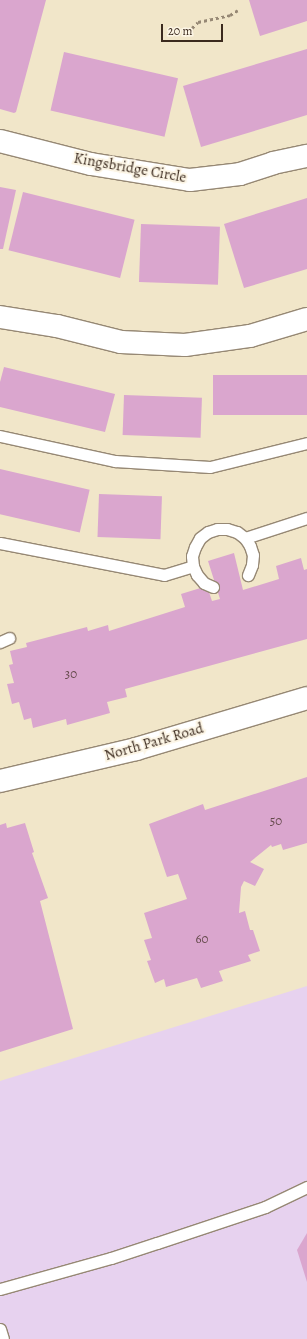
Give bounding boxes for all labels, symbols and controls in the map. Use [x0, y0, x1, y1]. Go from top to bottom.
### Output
scale bar [163, 16, 225, 42]
text: 20 m [168, 23, 192, 39]
street label: Kingsbridge Circle [72, 149, 188, 187]
house number: 30 [65, 666, 77, 682]
street label: North Park Road [103, 719, 205, 765]
house number: 50 [270, 813, 282, 829]
house number: 60 [196, 931, 208, 947]

